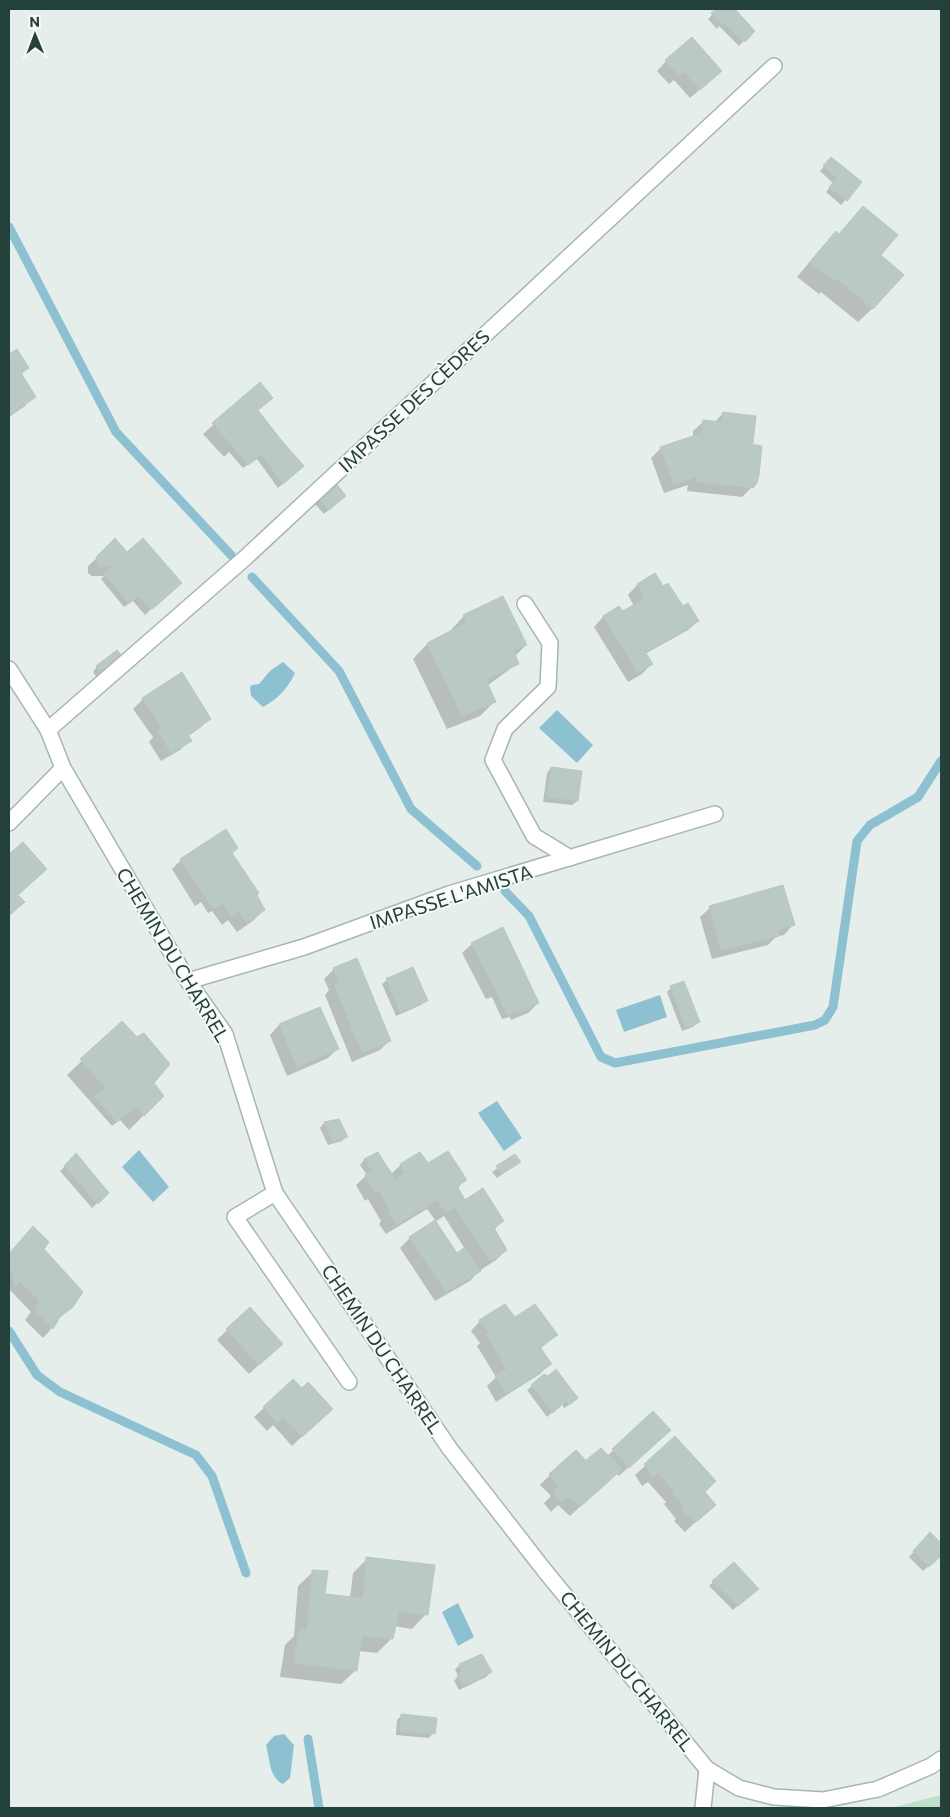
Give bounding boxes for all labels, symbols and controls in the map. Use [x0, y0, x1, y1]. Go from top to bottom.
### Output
north arrow [10, 10, 60, 60]
text: N [29, 13, 40, 30]
street label: IMPASSE DES CÈDRES [333, 325, 494, 477]
street label: IMPASSE L'AMISTA [367, 859, 535, 934]
street label: CHEMIN DU CHARREL [112, 863, 235, 1046]
street label: CHEMIN DU CHARREL [317, 1260, 448, 1438]
street label: CHEMIN DU CHARREL [556, 1586, 699, 1756]

